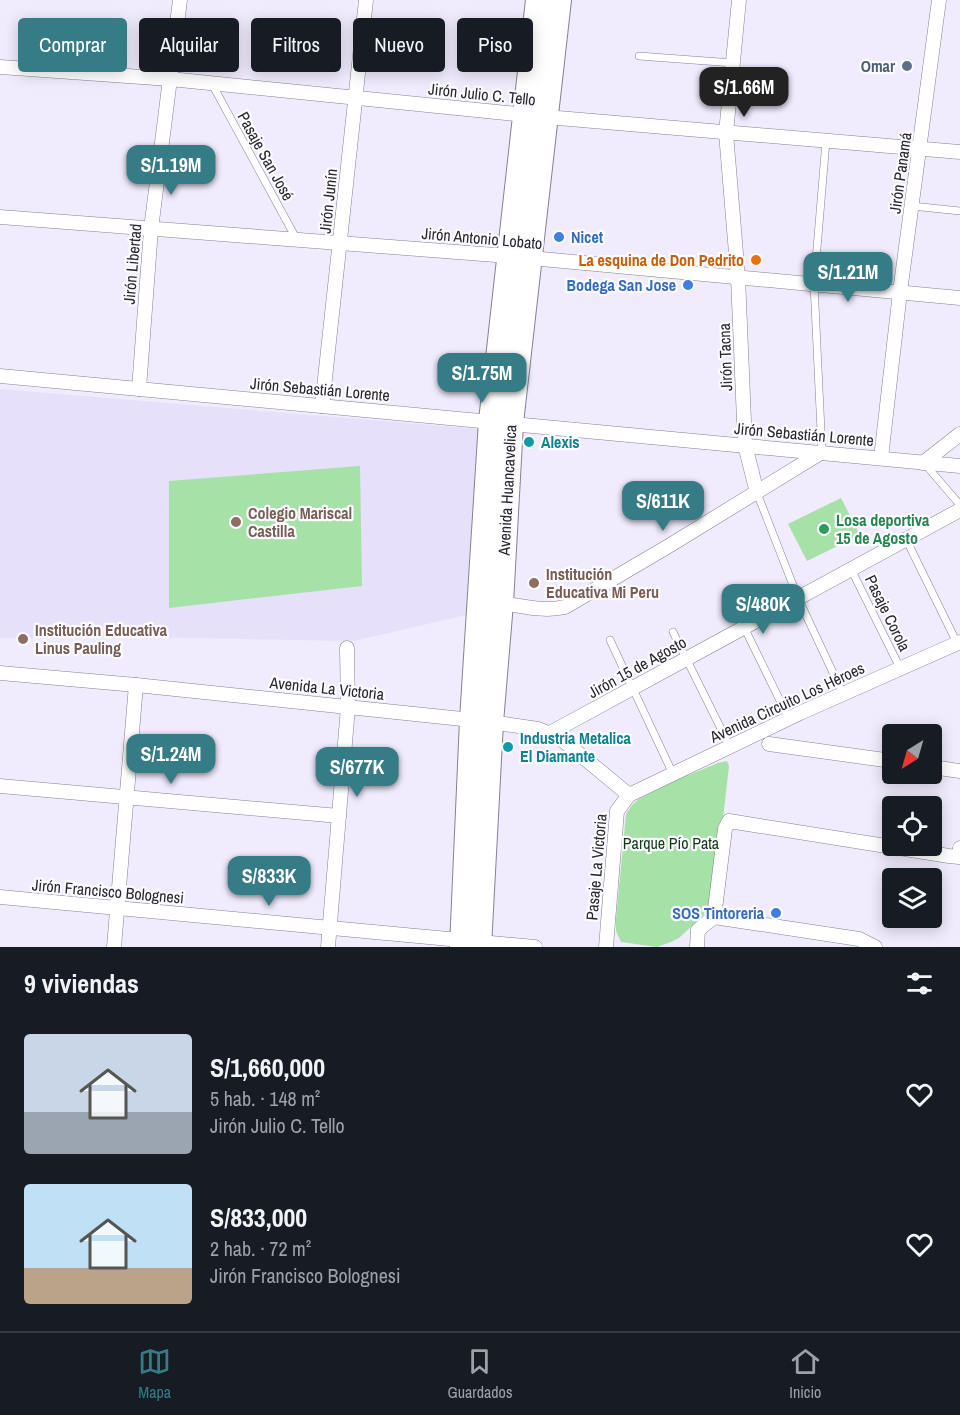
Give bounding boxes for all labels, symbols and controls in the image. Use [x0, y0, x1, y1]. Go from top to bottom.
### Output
chip: Comprar [18, 18, 127, 72]
chip: Alquilar [139, 18, 239, 72]
chip: Filtros [251, 18, 341, 72]
chip: Nuevo [353, 18, 445, 72]
chip: Piso [457, 18, 533, 72]
place label: Omar [861, 55, 896, 77]
marker: Omar [900, 59, 914, 73]
pin: S/1.66M [689, 67, 799, 118]
text: S/1.66M [713, 73, 775, 100]
street label: Jirón Julio C. Tello [427, 77, 537, 111]
street label: Pasaje San José [233, 108, 299, 204]
street label: Jirón Panamá [883, 130, 917, 215]
pin: S/1.19M [116, 145, 226, 196]
text: S/1.19M [140, 151, 202, 178]
street label: Jirón Junín [314, 168, 342, 234]
street label: Jirón Antonio Lobato [421, 222, 543, 254]
street label: Jirón Libertad [118, 223, 146, 305]
place label: Nicet [571, 226, 604, 248]
marker: Nicet [552, 230, 566, 244]
place label: La esquina de Don Pedrito [578, 249, 744, 271]
pin: S/1.21M [793, 252, 903, 303]
marker: La esquina de Don Pedrito [749, 253, 763, 267]
text: S/1.21M [817, 258, 879, 285]
place label: Bodega San Jose [567, 274, 676, 296]
marker: Bodega San Jose [681, 278, 695, 292]
street label: Jirón Tacna [713, 322, 737, 391]
pin: S/1.75M [427, 353, 537, 404]
text: S/1.75M [451, 359, 513, 386]
street label: Jirón Sebastián Lorente [249, 372, 391, 406]
street label: Jirón Sebastián Lorente [733, 417, 875, 451]
street label: Avenida Huancavelica [493, 423, 521, 557]
place label: Alexis [541, 431, 580, 453]
marker: Alexis [522, 435, 536, 449]
pin: S/611K [614, 481, 712, 532]
text: S/611K [636, 487, 690, 514]
place label: Colegio Mariscal Castilla [248, 502, 352, 542]
place label: Losa deportiva 15 de Agosto [836, 509, 930, 549]
marker: Colegio Mariscal Castilla [229, 515, 243, 529]
marker: Losa deportiva 15 de Agosto [817, 522, 831, 536]
place label: Institución Educativa Mi Peru [546, 563, 659, 603]
street label: Pasaje Corola [860, 571, 916, 655]
marker: Institución Educativa Mi Peru [527, 576, 541, 590]
pin: S/480K [714, 584, 812, 635]
text: S/480K [736, 590, 790, 617]
place label: Institución Educativa Linus Pauling [35, 619, 168, 659]
street label: Jirón 15 de Agosto [584, 631, 690, 703]
marker: Institución Educativa Linus Pauling [16, 632, 30, 646]
street label: Avenida Circuito Los Héroes [705, 656, 868, 748]
street label: Avenida La Victoria [268, 671, 386, 705]
north arrow [882, 724, 942, 784]
map controls [882, 724, 942, 928]
place label: Industria Metalica El Diamante [520, 727, 632, 767]
pin: S/1.24M [116, 734, 226, 785]
text: S/1.24M [140, 740, 202, 767]
marker: Industria Metalica El Diamante [501, 740, 515, 754]
pin: S/677K [308, 747, 406, 798]
text: S/677K [330, 753, 384, 780]
button: locate [882, 796, 942, 856]
street label: Pasaje La Victoria [580, 812, 612, 921]
park label: Parque Pío Pata [623, 832, 720, 854]
pin: S/833K [220, 856, 318, 907]
text: S/833K [242, 862, 296, 889]
button: layers [882, 868, 942, 928]
street label: Jirón Francisco Bolognesi [31, 873, 185, 909]
place label: SOS Tintoreria [672, 902, 765, 924]
marker: SOS Tintoreria [769, 906, 783, 920]
text: 9 viviendas [24, 966, 139, 1001]
icon: filters [903, 967, 936, 1000]
text: S/1,660,000 [210, 1050, 325, 1085]
icon: home [72, 1058, 144, 1130]
icon: heart [903, 1078, 936, 1111]
text: 5 hab. · 148 m² [210, 1085, 320, 1112]
text: Jirón Julio C. Tello [210, 1112, 345, 1139]
text: S/833,000 [210, 1200, 307, 1235]
icon: home [72, 1208, 144, 1280]
icon: heart [903, 1228, 936, 1261]
text: 2 hab. · 72 m² [210, 1235, 311, 1262]
text: Jirón Francisco Bolognesi [210, 1262, 401, 1289]
tab: Mapa [138, 1345, 171, 1403]
tab: Guardados [448, 1345, 512, 1403]
tab: Inicio [789, 1345, 822, 1403]

